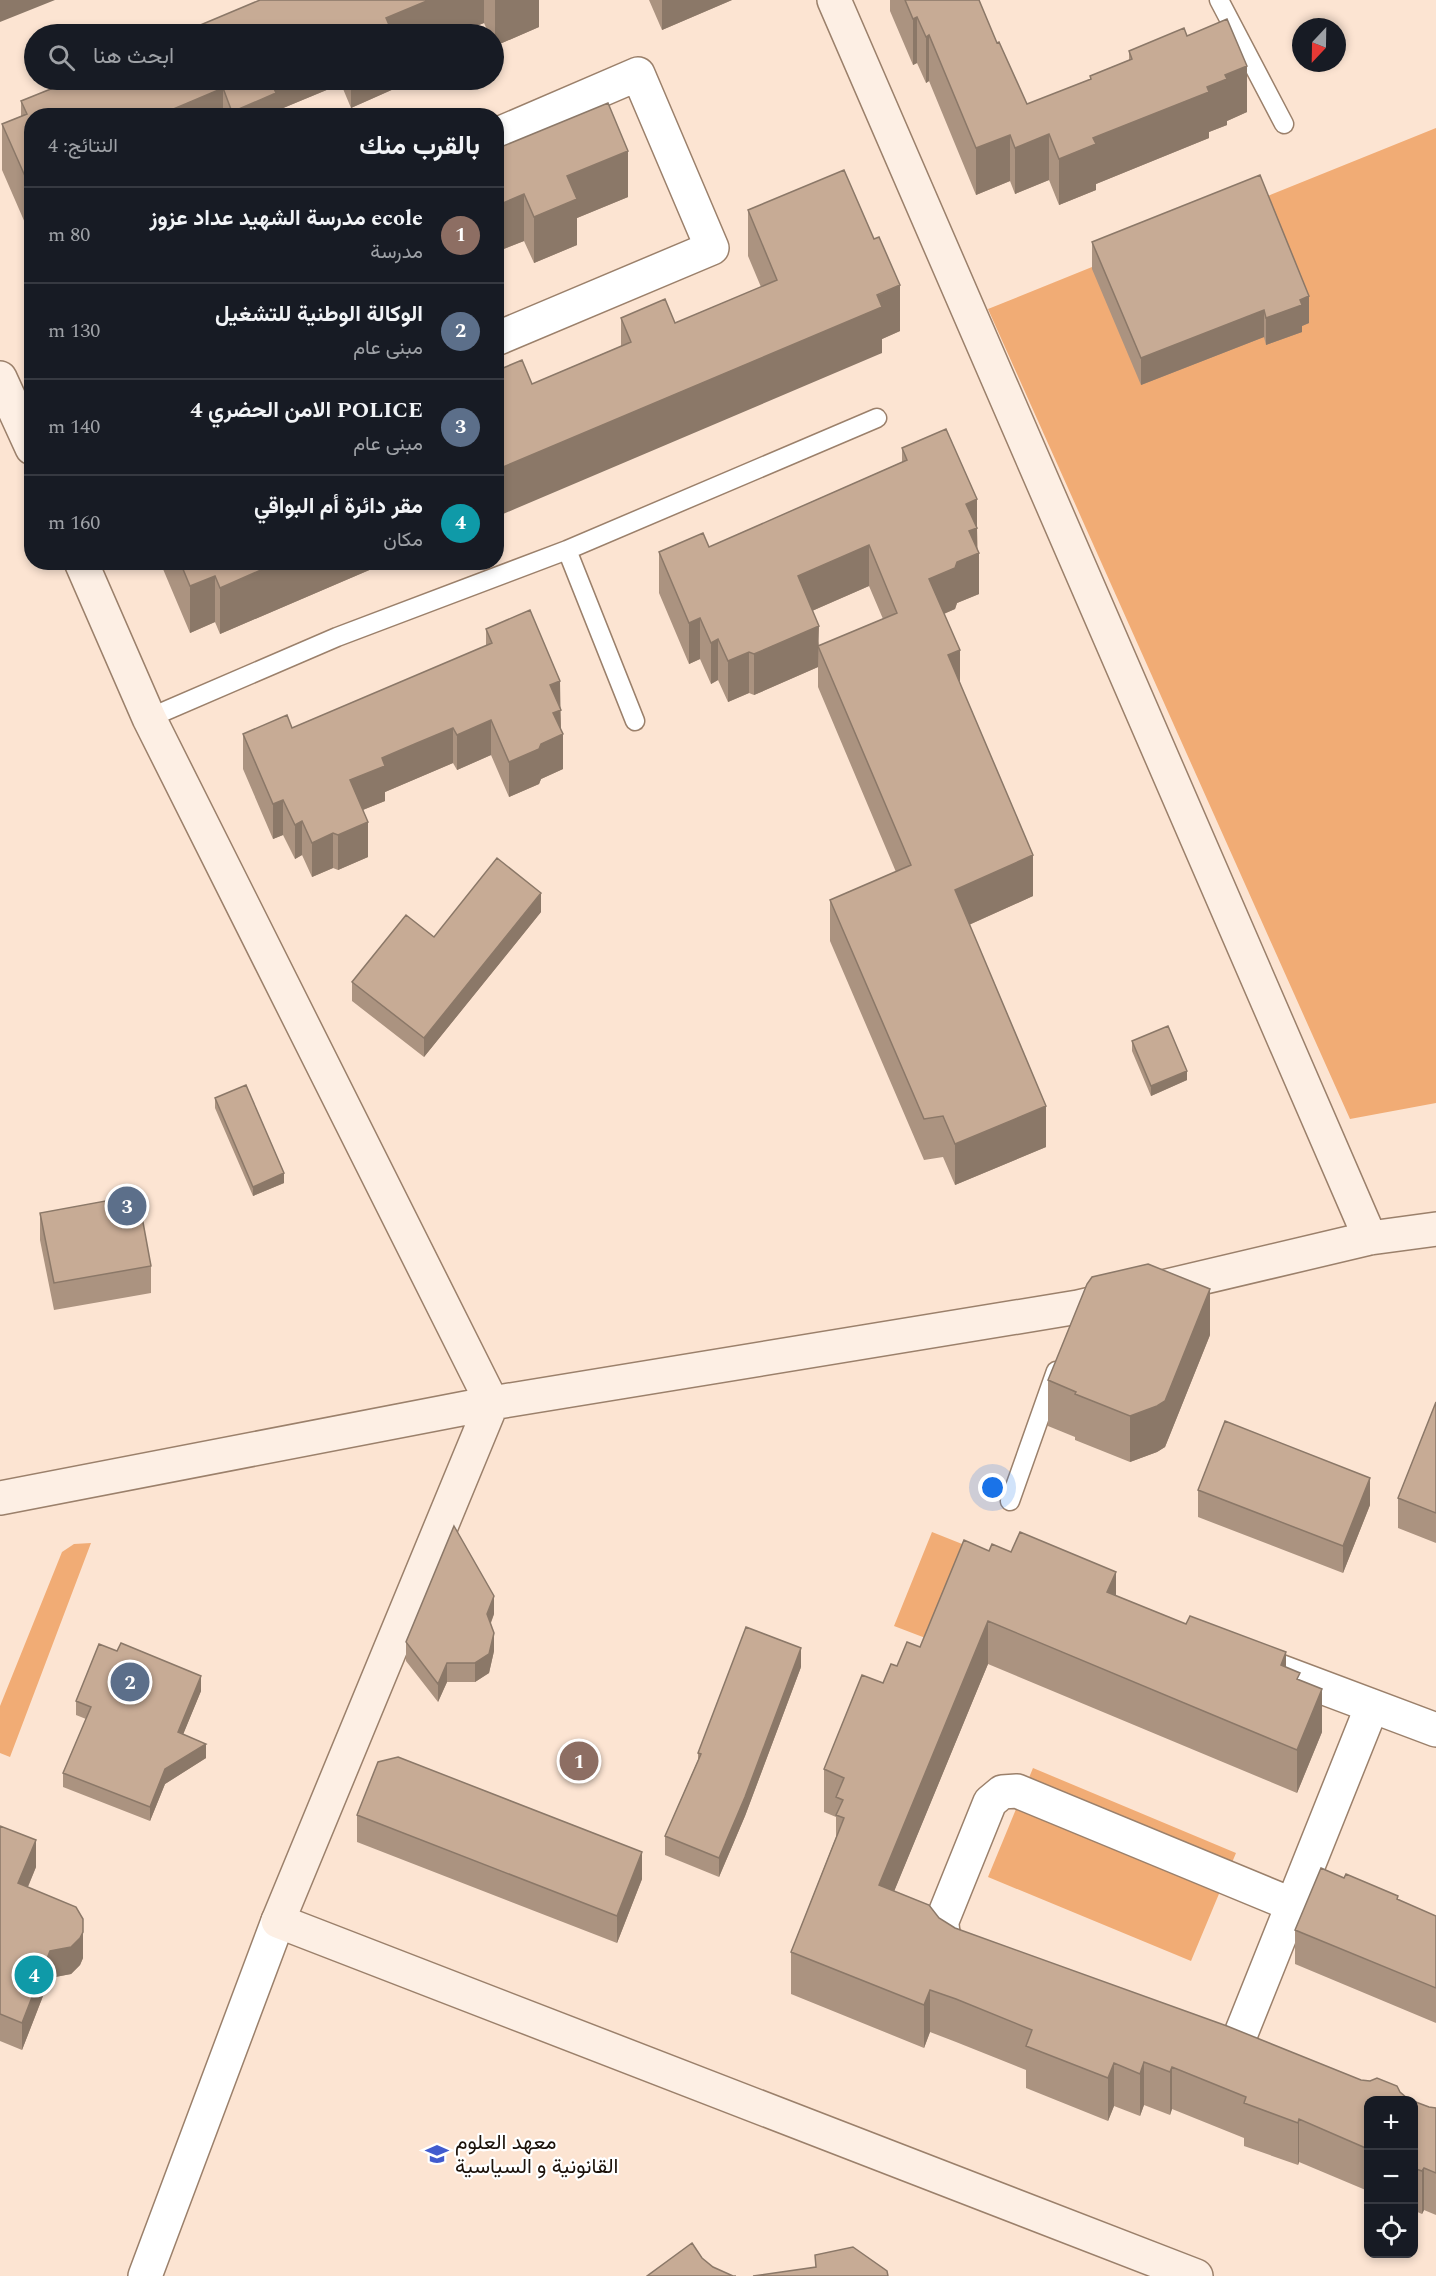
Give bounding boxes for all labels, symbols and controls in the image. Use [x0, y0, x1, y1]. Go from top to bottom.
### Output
north arrow [1292, 18, 1346, 72]
search box [24, 24, 504, 90]
text: ابحث هنا [93, 40, 174, 73]
icon: search [45, 41, 78, 74]
text: بالقرب منك [359, 126, 480, 166]
text: النتائج: 4 [48, 131, 118, 161]
text: ecole مدرسة الشهيد عداد عزوز [150, 202, 423, 235]
text: 80 m [48, 220, 90, 250]
text: 1 [455, 220, 466, 250]
text: مدرسة [370, 237, 423, 267]
text: الوكالة الوطنية للتشغيل [215, 298, 423, 331]
text: 130 m [48, 316, 100, 346]
text: 2 [455, 316, 466, 346]
text: مبنى عام [353, 333, 423, 363]
text: POLICE الامن الحضري 4 [190, 394, 423, 427]
text: 140 m [48, 412, 100, 442]
text: 3 [455, 412, 466, 442]
text: مبنى عام [353, 429, 423, 459]
text: مقر دائرة أم البواقي [254, 490, 423, 523]
text: 160 m [48, 508, 100, 538]
text: 4 [455, 508, 466, 538]
text: مكان [383, 525, 423, 555]
pin: 3 [108, 1184, 146, 1228]
your location [978, 1473, 1007, 1502]
pin: 2 [110, 1660, 150, 1704]
pin: 1 [560, 1738, 598, 1784]
pin: 4 [15, 1952, 54, 1998]
map controls [1364, 2096, 1418, 2258]
button: + [1364, 2096, 1418, 2150]
place label: معهد العلوم القانونية و السياسية [455, 2127, 618, 2183]
school or university icon: معهد العلوم القانونية و السياسية [424, 2141, 450, 2167]
button: − [1364, 2150, 1418, 2204]
button: locate [1364, 2204, 1418, 2258]

